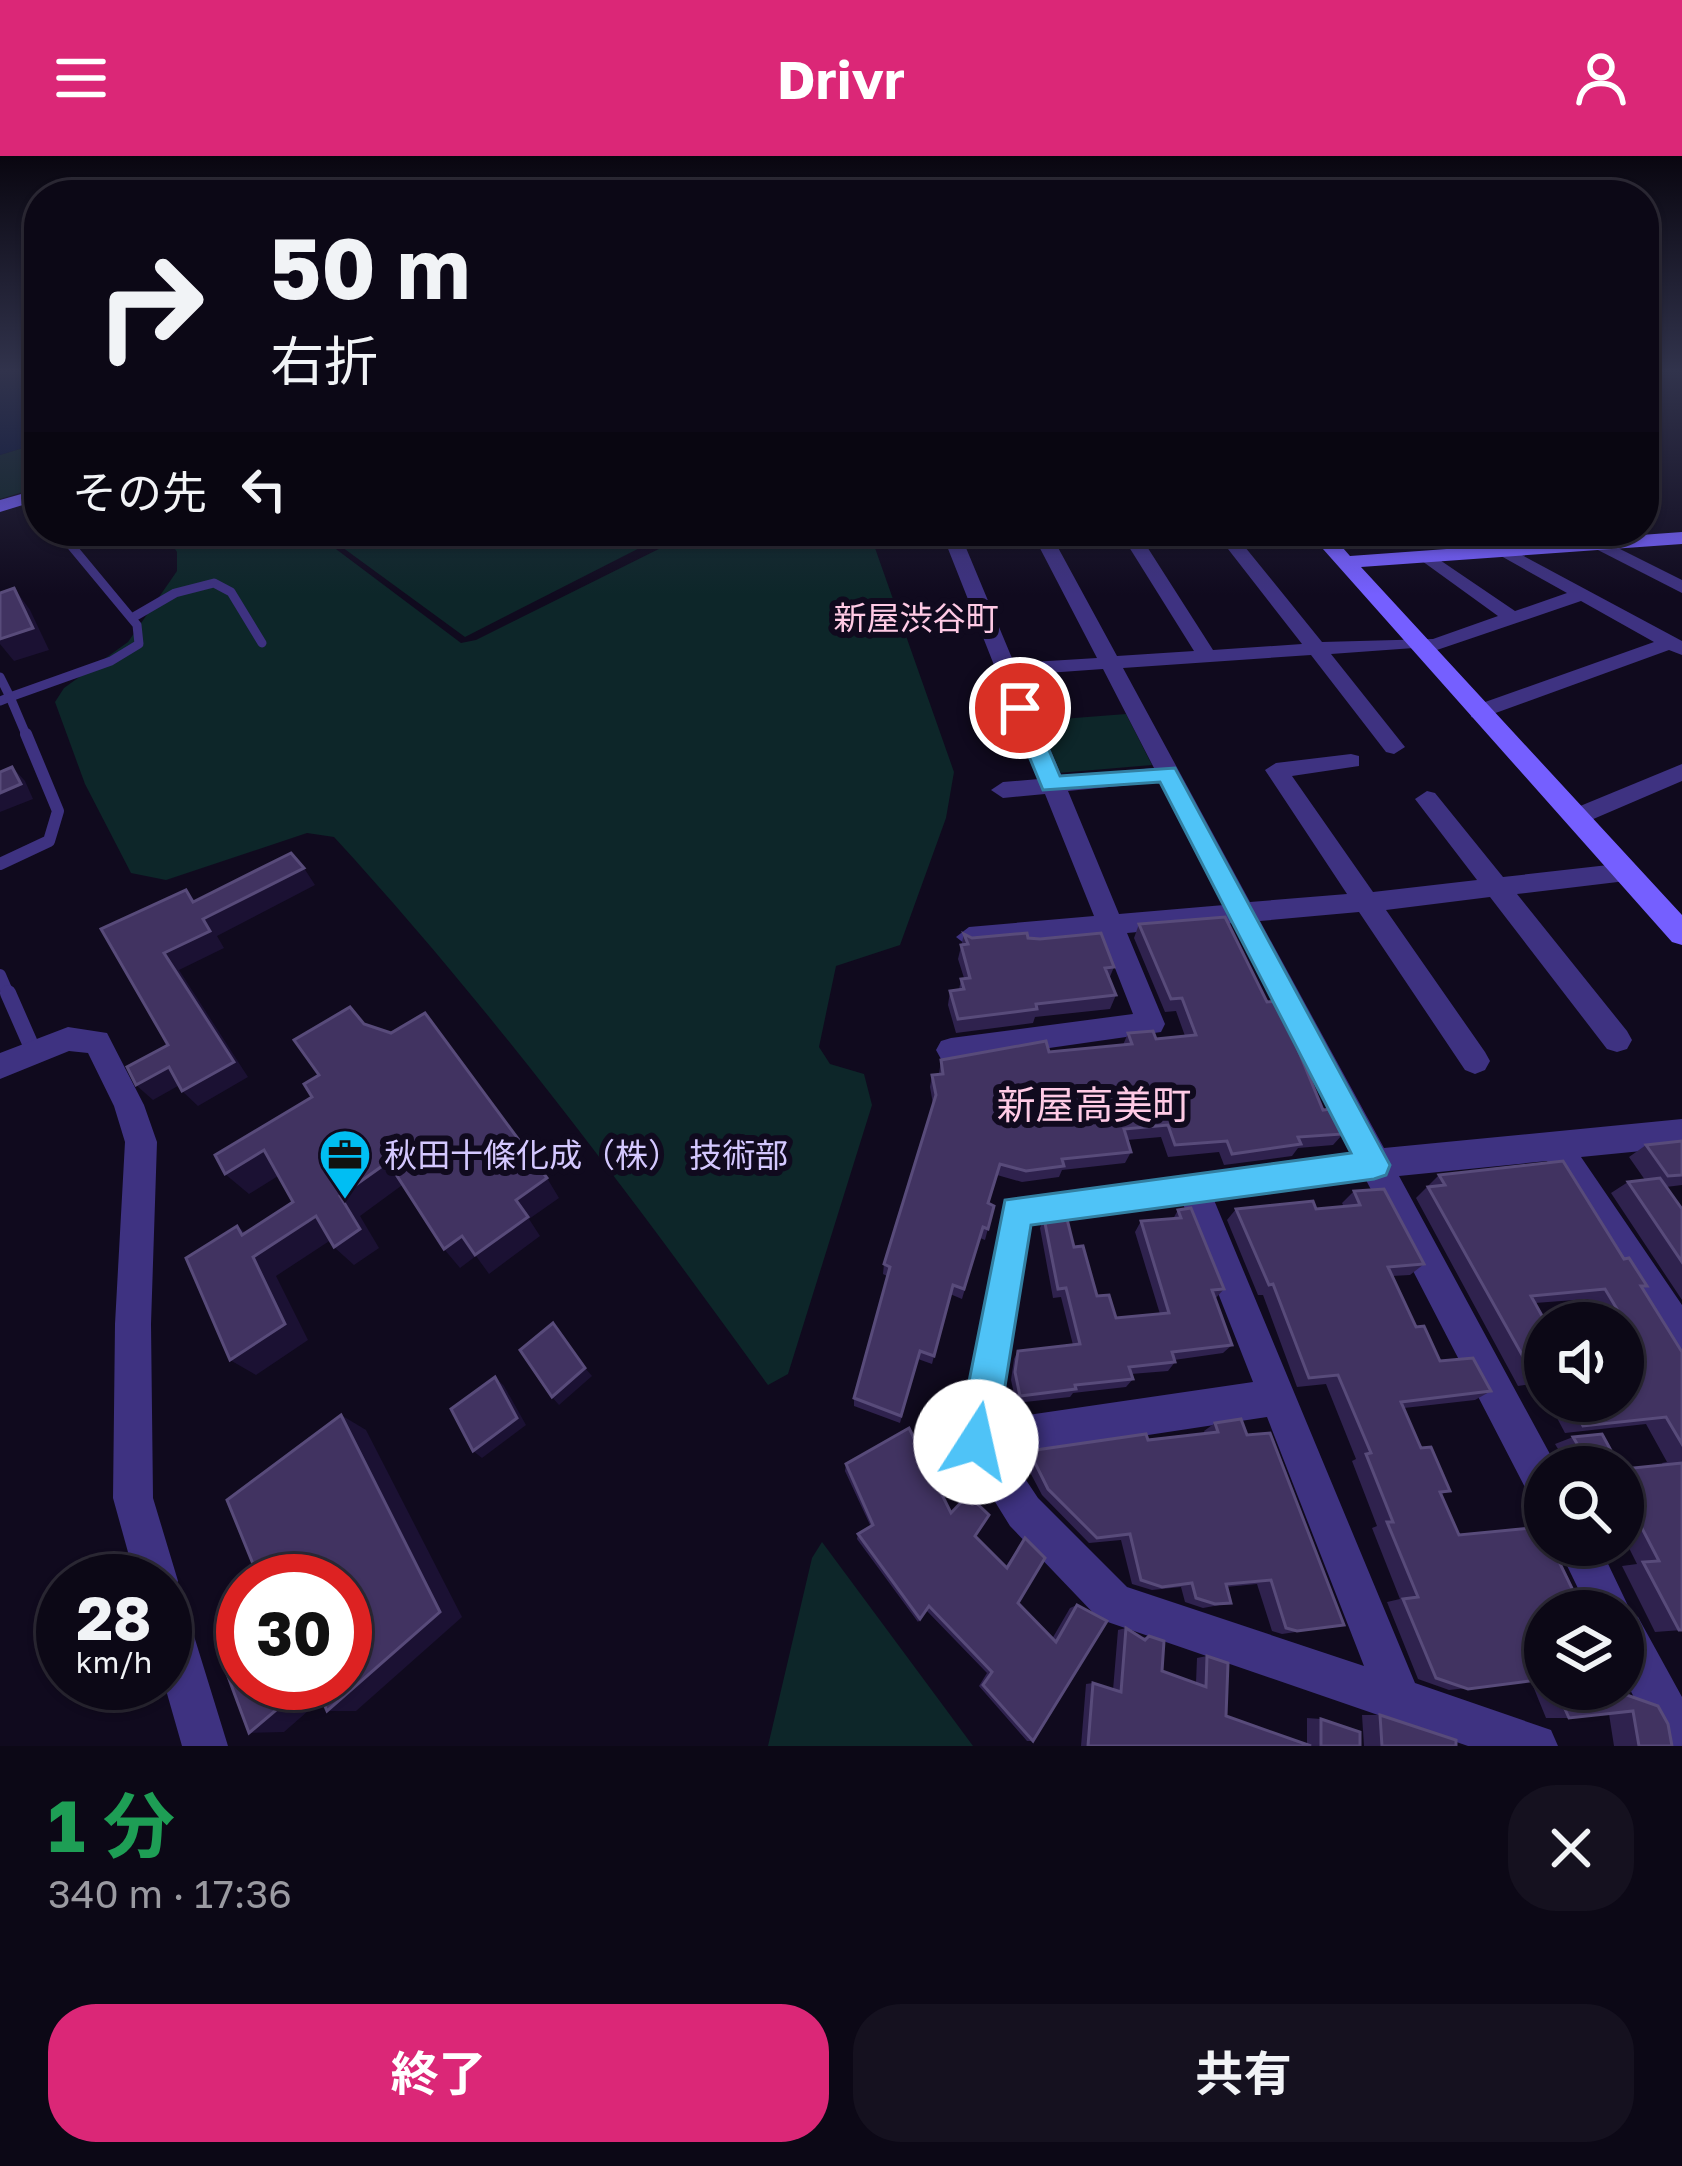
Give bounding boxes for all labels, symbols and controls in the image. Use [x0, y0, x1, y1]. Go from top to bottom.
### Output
icon: menu [48, 45, 114, 111]
icon: person [1568, 45, 1634, 111]
text: Drivr [777, 46, 905, 111]
text: 50 m [270, 217, 470, 317]
icon: right [72, 228, 228, 384]
text: 右折 [270, 328, 378, 393]
icon: left [231, 456, 297, 522]
text: その先 [72, 465, 207, 519]
district label: 新屋渋谷町 [834, 598, 999, 637]
pin [969, 657, 1071, 759]
icon: arrive [987, 675, 1053, 741]
district label: 新屋高美町 [996, 1081, 1192, 1128]
office icon: 秋田十條化成（株） 技術部 [317, 1127, 373, 1201]
place label: 秋田十條化成（株） 技術部 [384, 1135, 788, 1174]
map controls [1524, 1302, 1644, 1710]
button: sound [1524, 1302, 1644, 1422]
position arrow [913, 1379, 1039, 1505]
button: search [1524, 1446, 1644, 1566]
speed limit sign: 30 [216, 1554, 372, 1710]
text: 28 [76, 1581, 151, 1653]
button: layers [1524, 1590, 1644, 1710]
text: km/h [76, 1644, 152, 1680]
text: 1 分 [48, 1781, 175, 1868]
button: close [1508, 1785, 1634, 1911]
text: 340 m · 17:36 [48, 1870, 292, 1917]
button: 終了 [48, 2004, 829, 2142]
button: 共有 [853, 2004, 1634, 2142]

